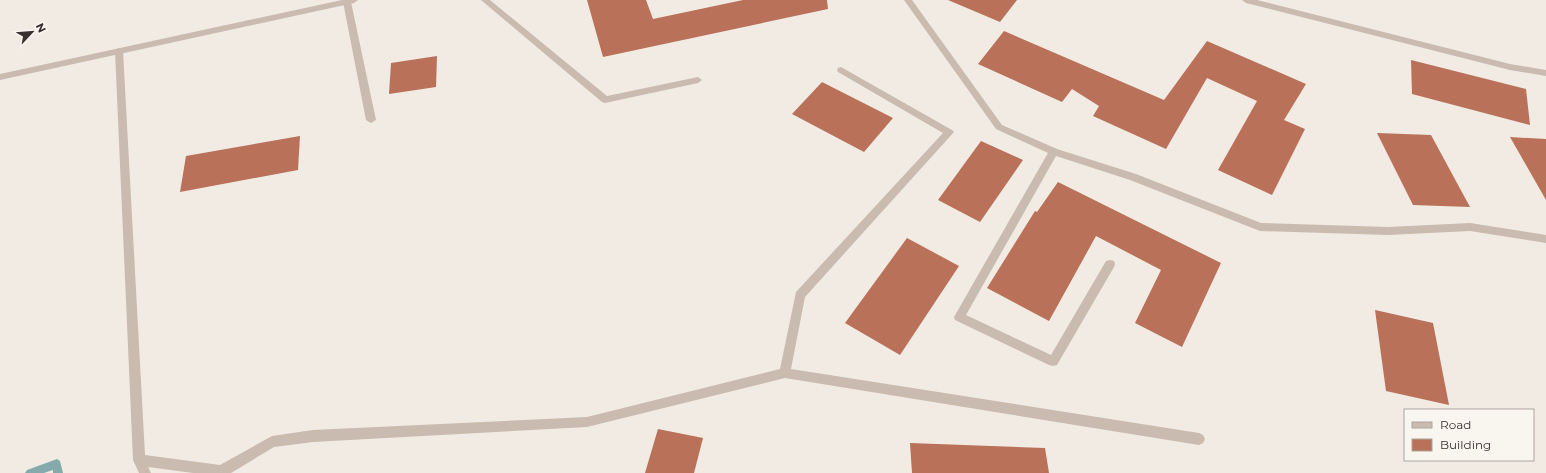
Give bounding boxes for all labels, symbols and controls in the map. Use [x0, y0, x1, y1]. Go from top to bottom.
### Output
north arrow [12, 12, 52, 52]
text: N [33, 21, 49, 35]
legend [1404, 409, 1534, 461]
text: Road [1440, 417, 1471, 432]
text: Building [1440, 437, 1491, 452]

